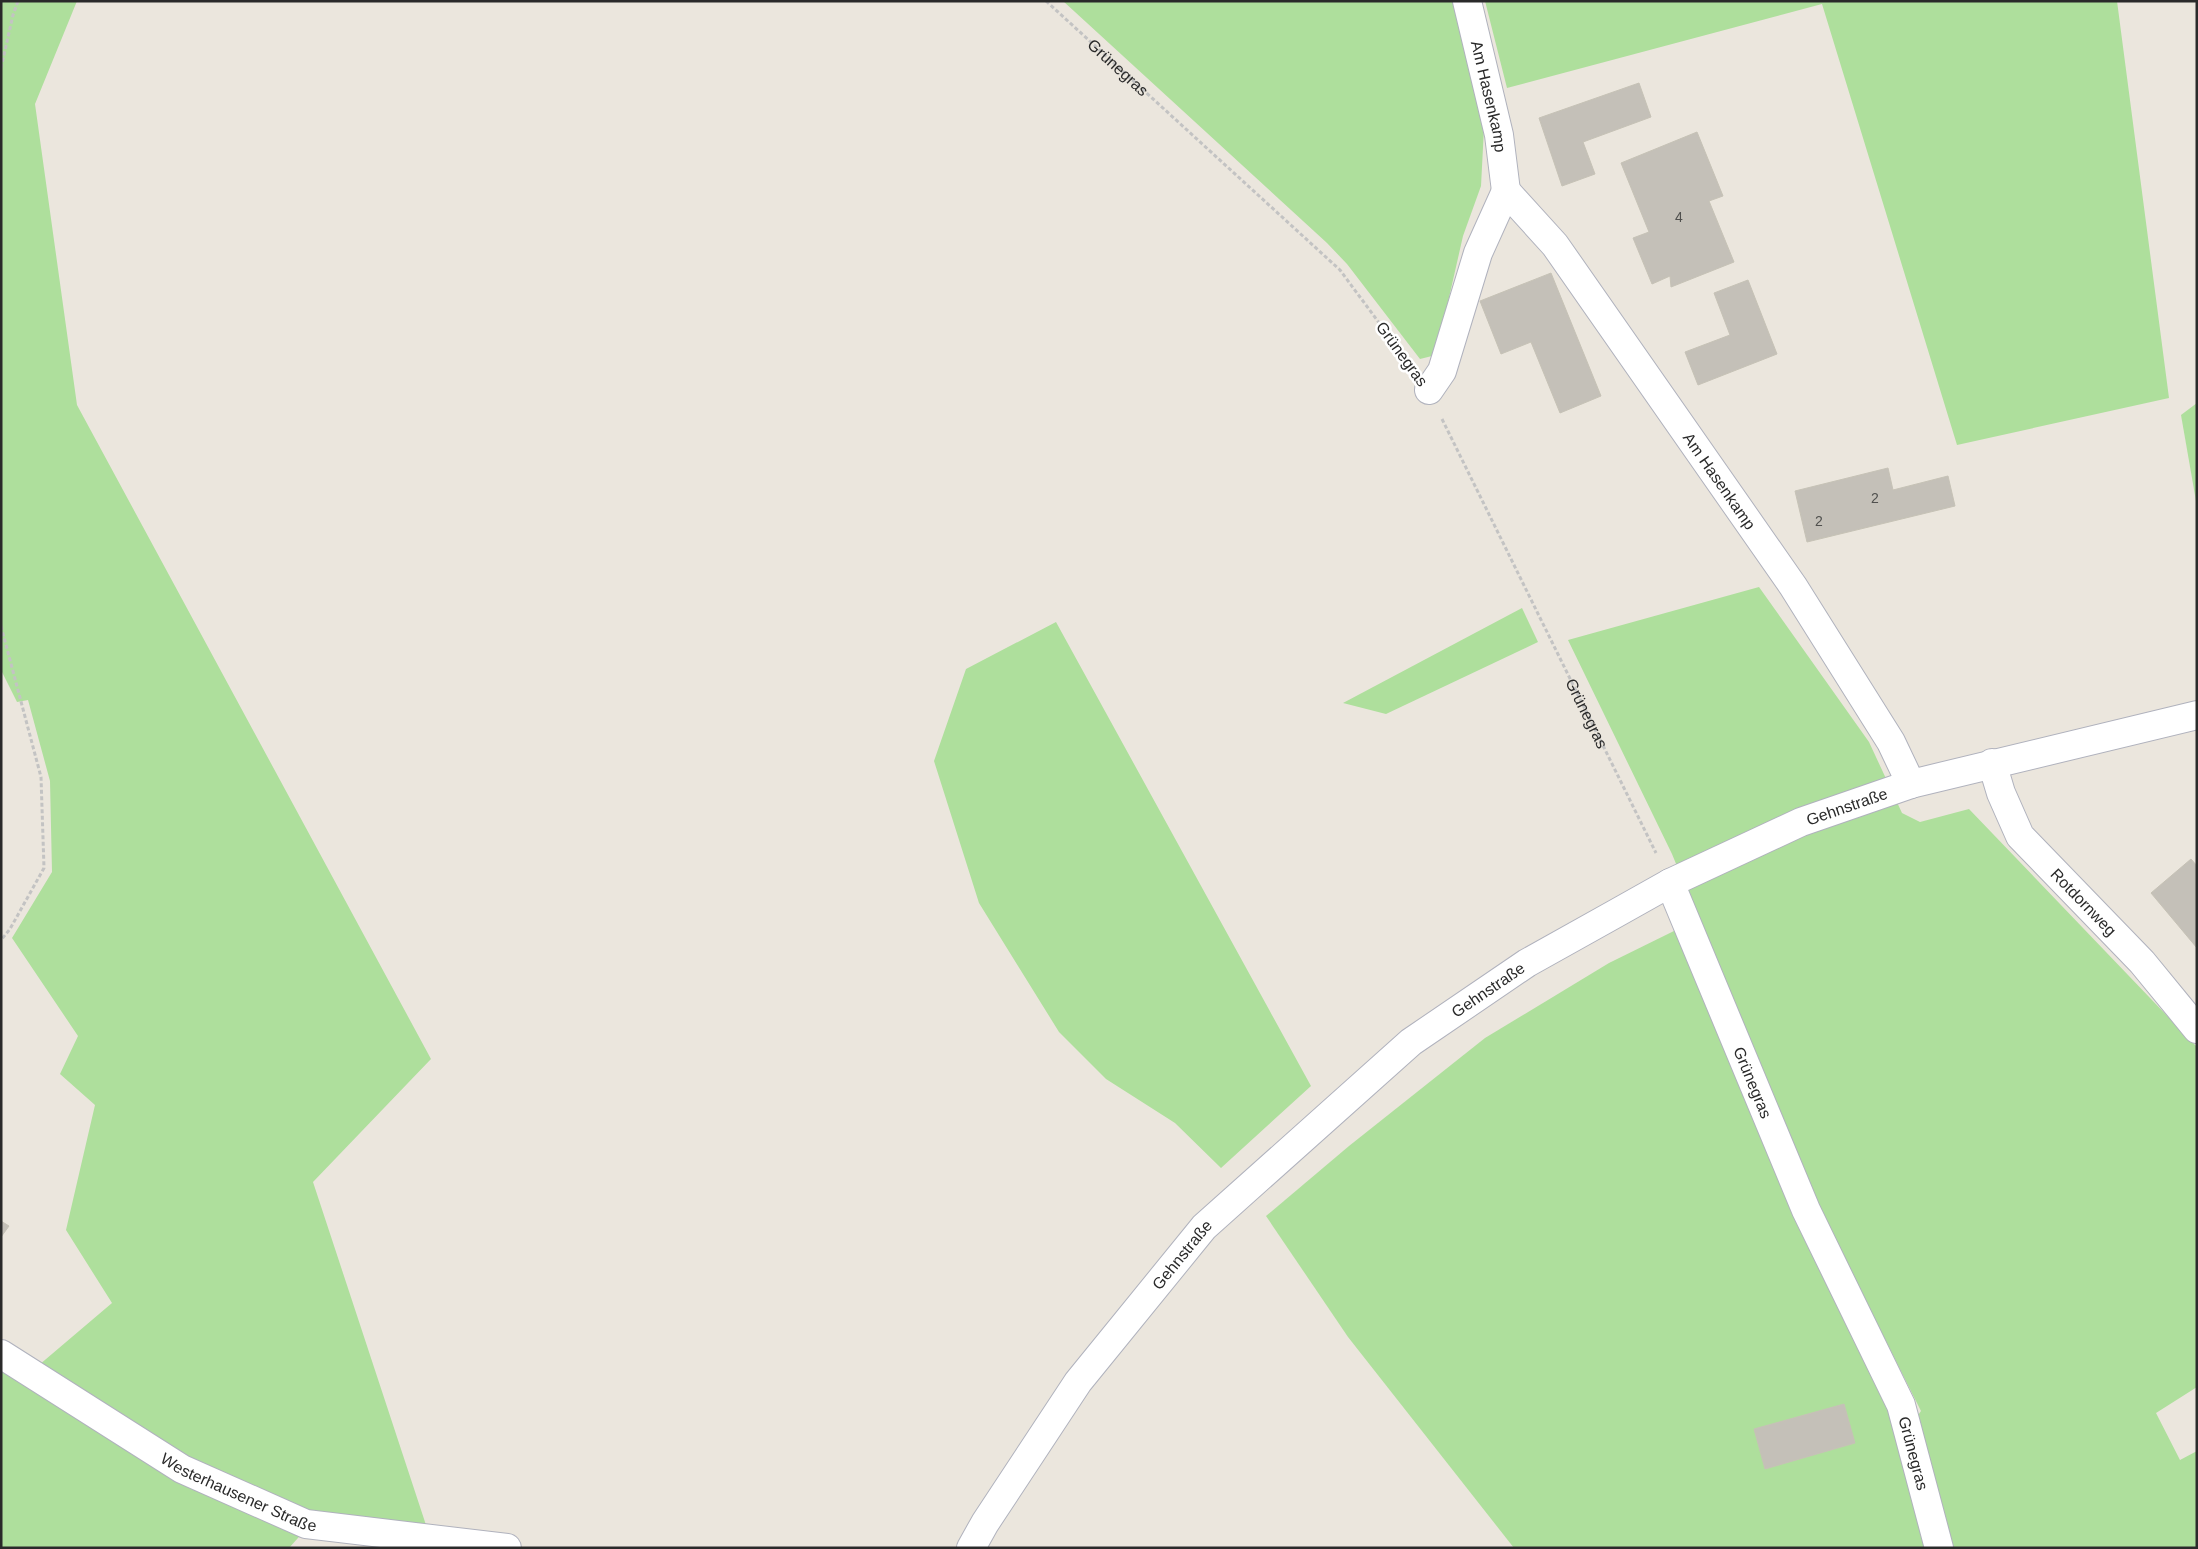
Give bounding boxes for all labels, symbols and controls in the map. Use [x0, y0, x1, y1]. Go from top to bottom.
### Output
street label: Grünegras [1085, 35, 1152, 99]
street label: Am Hasenkamp [1468, 39, 1510, 153]
house number: 4 [1675, 209, 1683, 225]
street label: Grünegras [1373, 318, 1431, 390]
street label: Am Hasenkamp [1680, 429, 1759, 533]
house number: 2 [1871, 490, 1879, 506]
house number: 2 [1815, 513, 1823, 529]
street label: Grünegras [1563, 676, 1611, 751]
street label: Gehnstraße [1804, 784, 1890, 828]
street label: Rotdornweg [2048, 865, 2120, 939]
street label: Gehnstraße [1448, 959, 1528, 1020]
street label: Grünegras [1731, 1044, 1775, 1121]
street label: Gehnstraße [1148, 1216, 1215, 1293]
street label: Grünegras [1896, 1415, 1932, 1492]
street label: Westerhausener Straße [158, 1449, 318, 1534]

